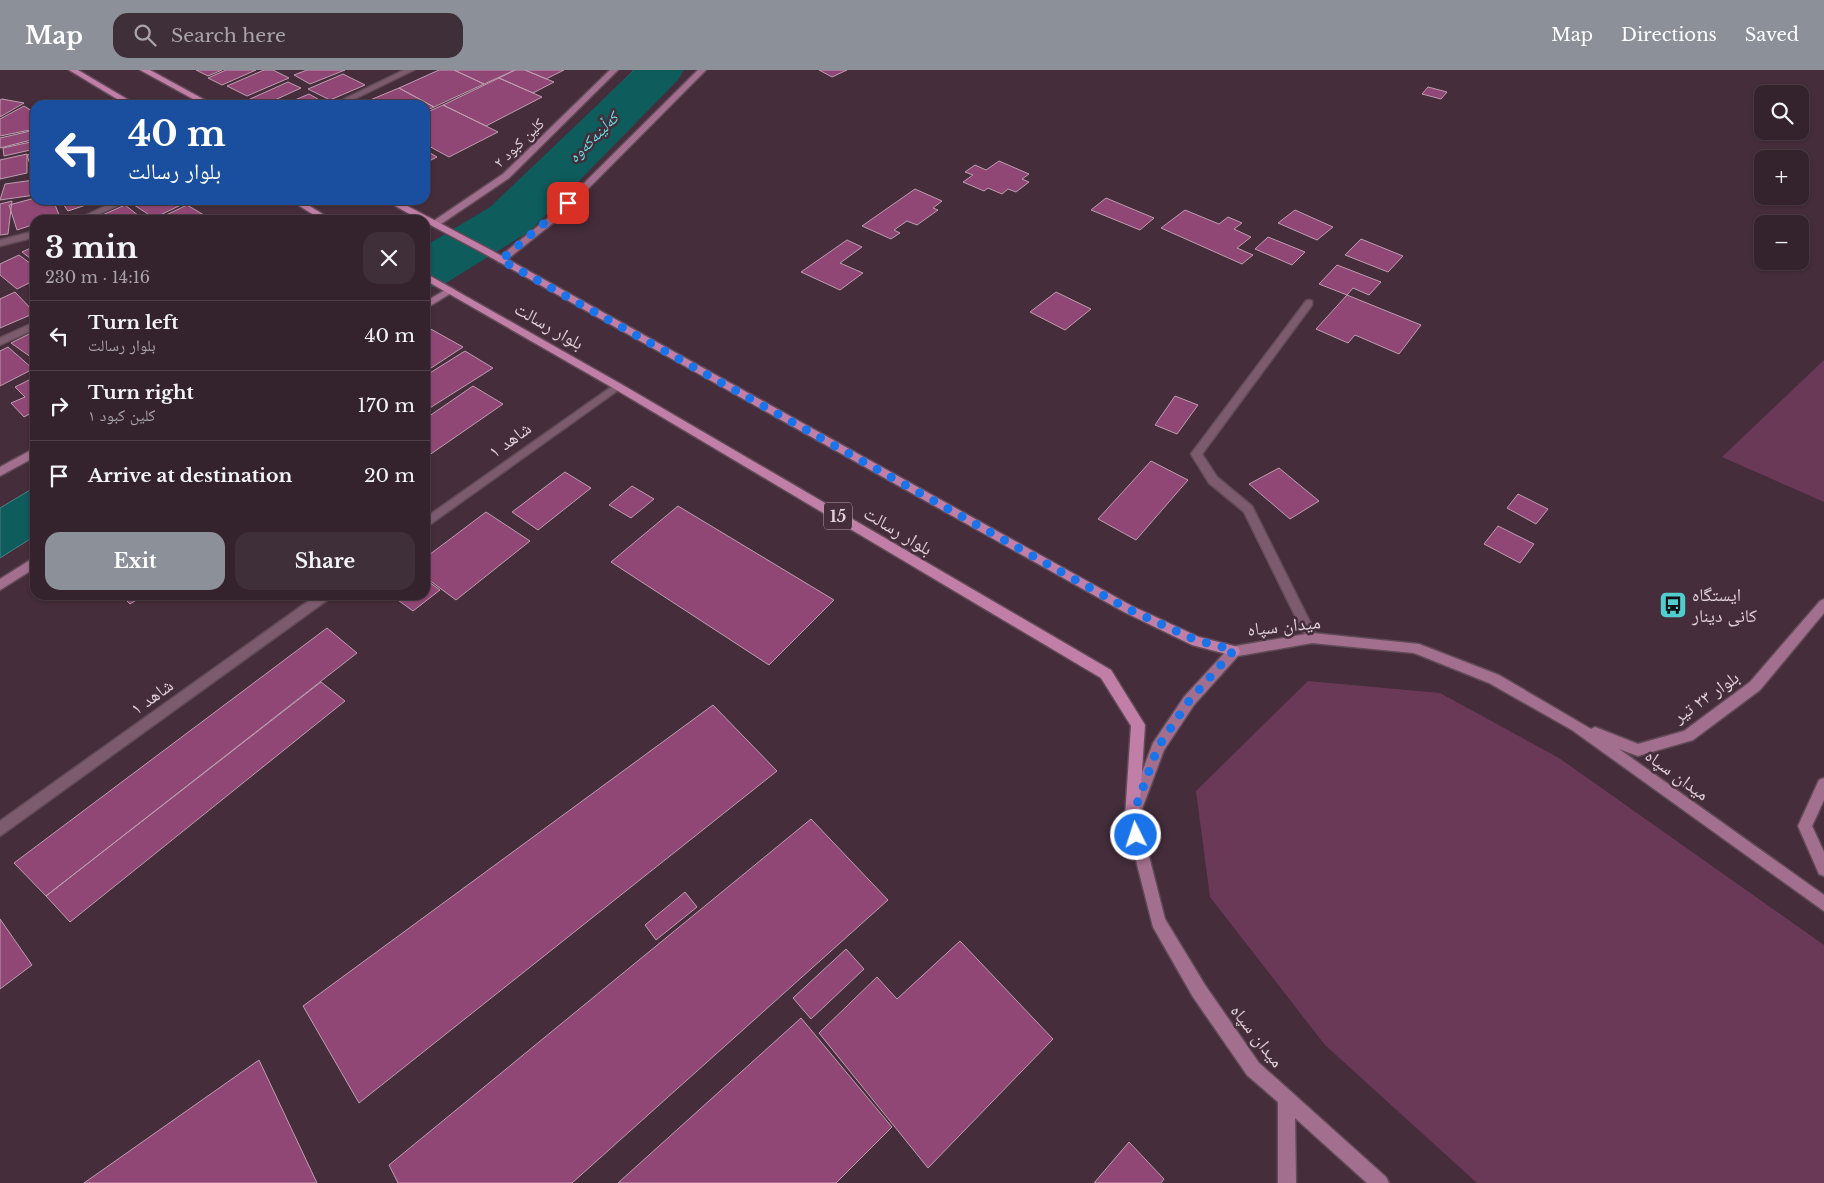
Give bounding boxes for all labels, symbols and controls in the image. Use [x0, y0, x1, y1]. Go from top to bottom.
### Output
search box [113, 13, 463, 58]
text: Map [25, 21, 83, 50]
icon: search [131, 21, 159, 49]
text: Search here [171, 24, 286, 47]
text: Map [1551, 24, 1593, 46]
text: Directions [1621, 24, 1717, 46]
text: Saved [1745, 24, 1799, 46]
map controls [1754, 85, 1809, 270]
button: search [1754, 85, 1809, 140]
water label: کەڵینەکەوە [564, 106, 624, 166]
text: 40 m [128, 112, 226, 155]
street label: کلین کبود ۲ [489, 114, 549, 172]
icon: left [45, 120, 110, 185]
button: + [1754, 150, 1809, 205]
text: بلوار رسالت [128, 158, 221, 185]
pin [547, 182, 589, 224]
icon: arrive [554, 189, 582, 217]
button: − [1754, 215, 1809, 270]
text: 3 min [45, 229, 138, 266]
button: close [363, 232, 415, 284]
text: 230 m · 14:16 [45, 267, 150, 287]
street label: بلوار رسالت [511, 297, 587, 355]
text: Turn left [88, 311, 179, 334]
icon: left [45, 322, 73, 350]
text: 40 m [364, 324, 415, 347]
text: بلوار رسالت [88, 335, 156, 355]
text: Turn right [88, 381, 194, 404]
icon: right [45, 392, 73, 420]
text: 170 m [358, 394, 415, 417]
text: کلین کبود ۱ [88, 405, 155, 425]
street label: شاهد ۱ [484, 417, 536, 463]
icon: arrive [45, 462, 73, 490]
text: Arrive at destination [88, 464, 292, 487]
text: 20 m [364, 464, 415, 487]
road number: 15 [824, 502, 852, 530]
street label: بلوار رسالت [860, 502, 936, 560]
button: Exit [45, 532, 225, 590]
button: Share [235, 532, 415, 590]
place label: ایستگاه کانی دینار [1691, 584, 1757, 627]
bus stop icon: ایستگاه کانی دینار [1658, 590, 1688, 620]
street label: میدان سپاه [1246, 611, 1322, 641]
street label: بلوار ۲۳ تیر [1668, 666, 1743, 728]
street label: شاهد ۱ [126, 674, 178, 720]
street label: میدان سپاه [1641, 745, 1713, 806]
position arrow [1109, 808, 1161, 860]
street label: میدان سپاه [1226, 1000, 1288, 1072]

